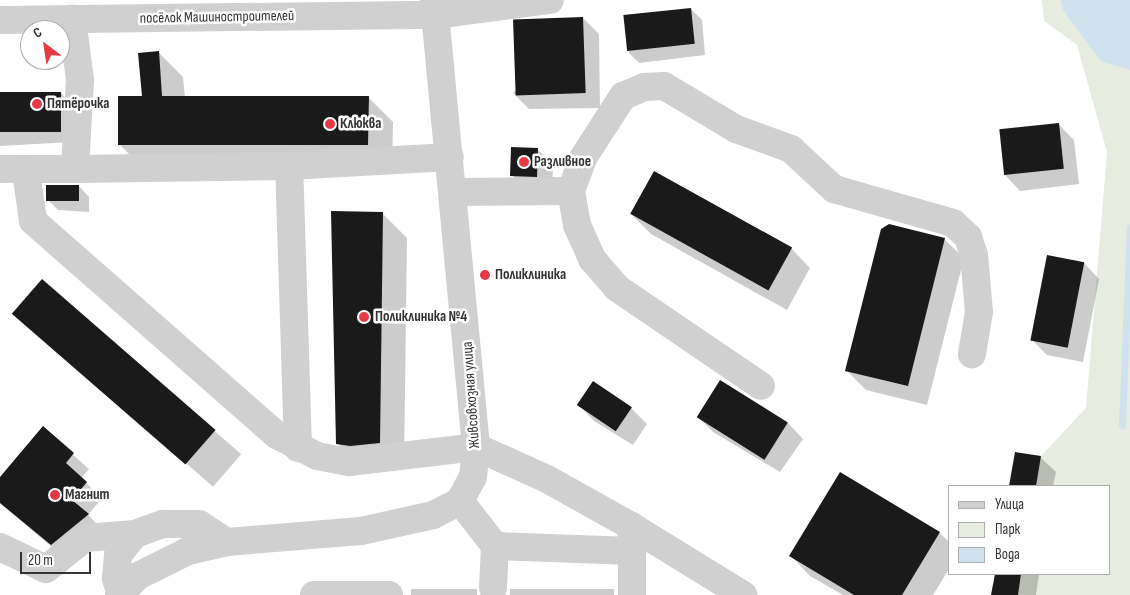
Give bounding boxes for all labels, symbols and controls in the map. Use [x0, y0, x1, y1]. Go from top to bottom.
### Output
street label: посёлок Машиностроителей [140, 7, 294, 27]
north arrow [20, 20, 70, 70]
text: С [30, 23, 45, 42]
place label: Пятёрочка [47, 95, 109, 113]
marker: Пятёрочка [31, 98, 43, 110]
place label: Клюква [340, 115, 382, 133]
marker: Клюква [324, 118, 336, 130]
place label: Разливное [534, 153, 591, 171]
marker: Разливное [518, 156, 530, 168]
place label: Поликлиника [495, 266, 566, 284]
marker: Поликлиника [479, 269, 491, 281]
place label: Поликлиника №4 [375, 308, 467, 326]
marker: Поликлиника №4 [357, 310, 371, 324]
street label: Живсовхозная улица [458, 341, 484, 449]
legend [948, 485, 1110, 575]
place label: Магнит [65, 486, 110, 504]
marker: Магнит [49, 489, 61, 501]
text: Улица [995, 495, 1024, 514]
text: Парк [995, 520, 1020, 539]
scale bar [22, 542, 94, 574]
text: Вода [995, 545, 1020, 564]
text: 20 m [28, 551, 53, 570]

